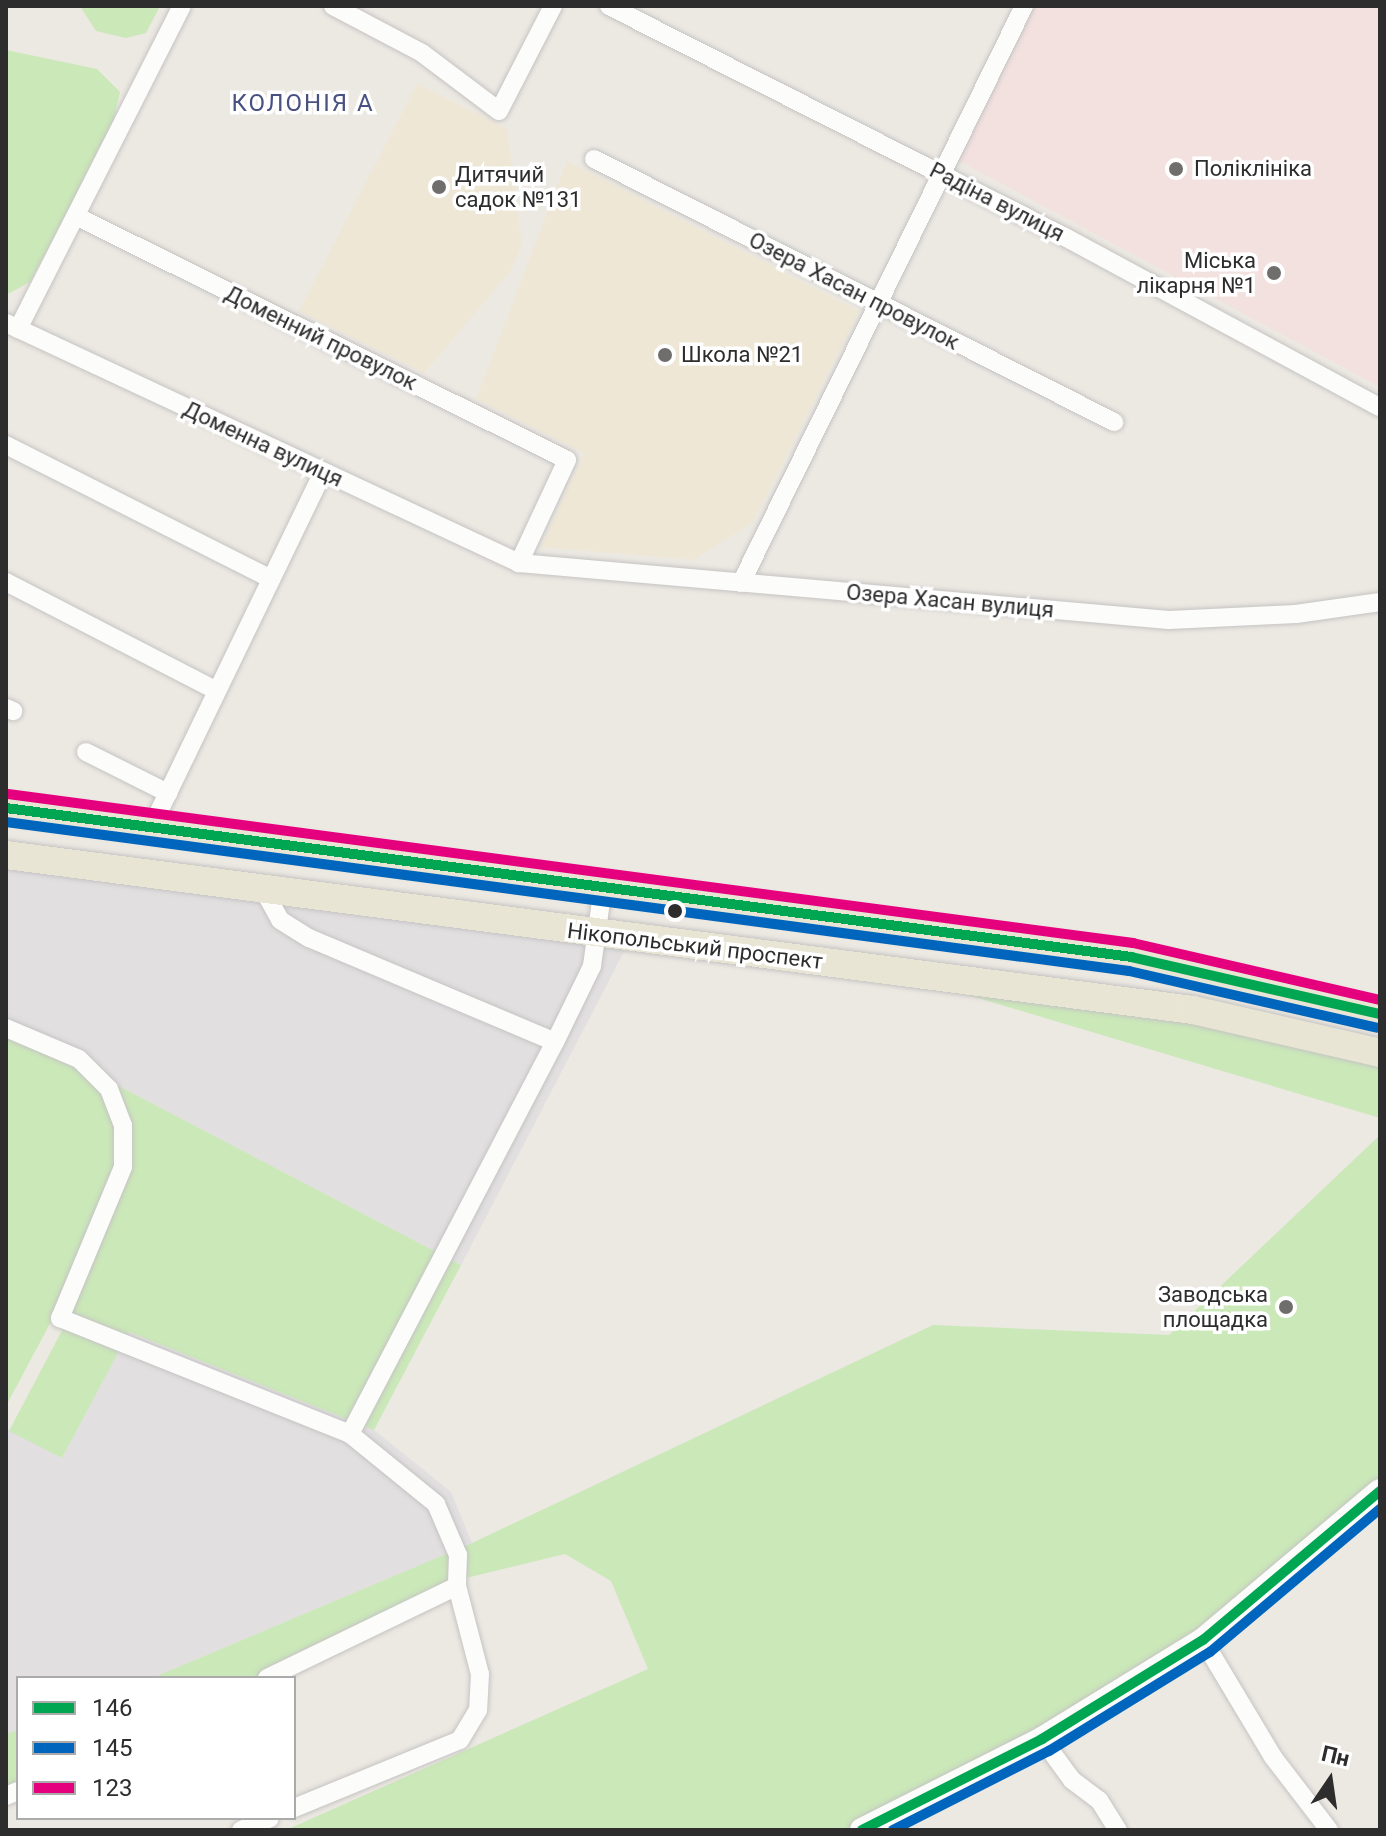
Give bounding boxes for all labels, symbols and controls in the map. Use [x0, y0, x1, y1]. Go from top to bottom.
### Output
district label: КОЛОНІЯ А [231, 90, 375, 118]
place label: Поліклініка [1194, 156, 1312, 182]
street label: Радіна вулиця [925, 157, 1069, 247]
marker: Поліклініка [1165, 158, 1187, 180]
place label: Дитячий садок №131 [455, 161, 581, 212]
marker: Дитячий садок №131 [430, 178, 448, 196]
street label: Озера Хасан провулок [745, 227, 963, 355]
place label: Міська лікарня №1 [1137, 247, 1256, 298]
marker: Міська лікарня №1 [1263, 262, 1285, 284]
street label: Доменний провулок [221, 280, 421, 396]
place label: Школа №21 [681, 342, 803, 368]
marker: Школа №21 [656, 346, 674, 364]
street label: Доменна вулиця [179, 395, 347, 493]
street label: Озера Хасан вулиця [845, 579, 1055, 623]
unlabelled marker [667, 903, 683, 919]
street label: Нікопольський проспект [566, 917, 824, 975]
place label: Заводська площадка [1158, 1281, 1268, 1332]
marker: Заводська площадка [1275, 1296, 1297, 1318]
legend [16, 1676, 296, 1820]
text: 146 [92, 1694, 132, 1722]
text: 145 [92, 1734, 132, 1762]
north arrow [1290, 1740, 1370, 1820]
text: Пн [1319, 1741, 1352, 1771]
text: 123 [92, 1774, 132, 1802]

